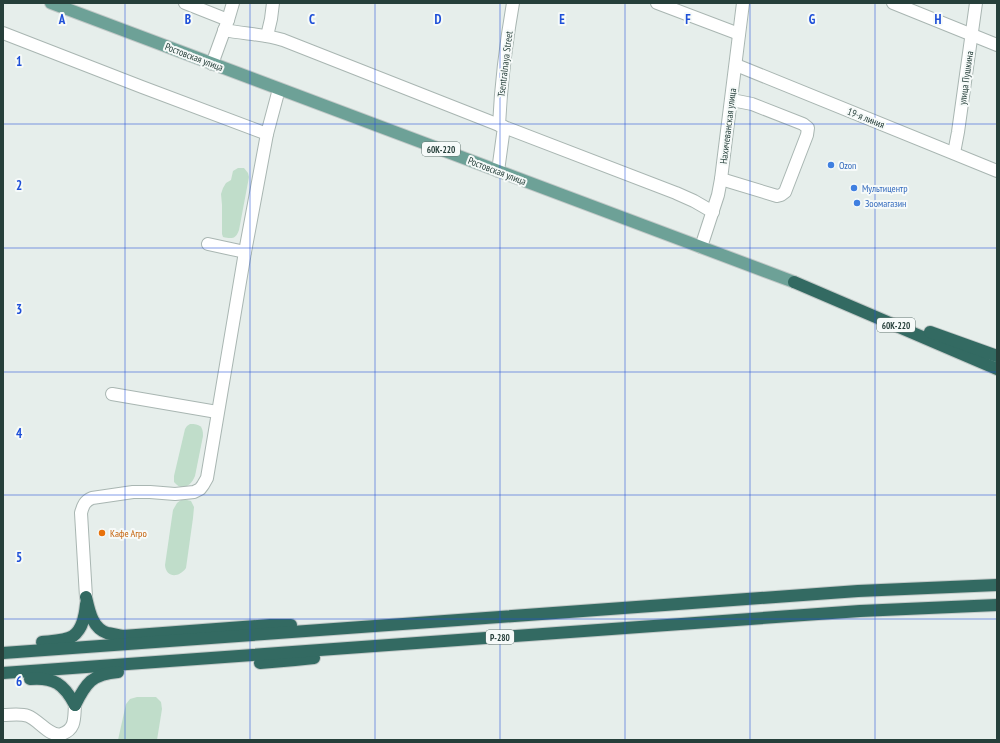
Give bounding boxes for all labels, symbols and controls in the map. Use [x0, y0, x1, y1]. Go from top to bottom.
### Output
text: A [58, 11, 66, 28]
text: B [185, 11, 191, 28]
text: C [309, 11, 315, 28]
text: D [435, 11, 442, 28]
text: E [559, 11, 565, 28]
text: F [685, 11, 691, 28]
text: G [809, 11, 816, 28]
text: H [935, 11, 942, 28]
street label: Tsentralnaya Street [495, 30, 516, 98]
street label: Ростовская улица [163, 40, 225, 74]
street label: улица Пушкина [956, 50, 976, 106]
text: 1 [16, 53, 22, 70]
street label: Нахичеванская улица [717, 87, 739, 165]
street label: 19-я линия [845, 105, 887, 131]
road number: 60К-220 [422, 142, 460, 156]
street label: Ростовская улица [466, 154, 528, 188]
place label: Ozon [839, 159, 857, 172]
marker: Ozon [826, 160, 836, 170]
text: 2 [16, 177, 22, 194]
place label: Мультицентр [862, 182, 908, 195]
marker: Мультицентр [849, 183, 859, 193]
place label: Зоомагазин [865, 197, 906, 210]
marker: Зоомагазин [852, 198, 862, 208]
text: 3 [16, 301, 22, 318]
road number: 60К-220 [877, 318, 915, 332]
text: 4 [16, 425, 23, 442]
place label: Кафе Агро [110, 527, 147, 540]
marker: Кафе Агро [97, 528, 107, 538]
text: 5 [16, 549, 22, 566]
road number: Р-280 [486, 630, 514, 644]
text: 6 [16, 673, 22, 690]

